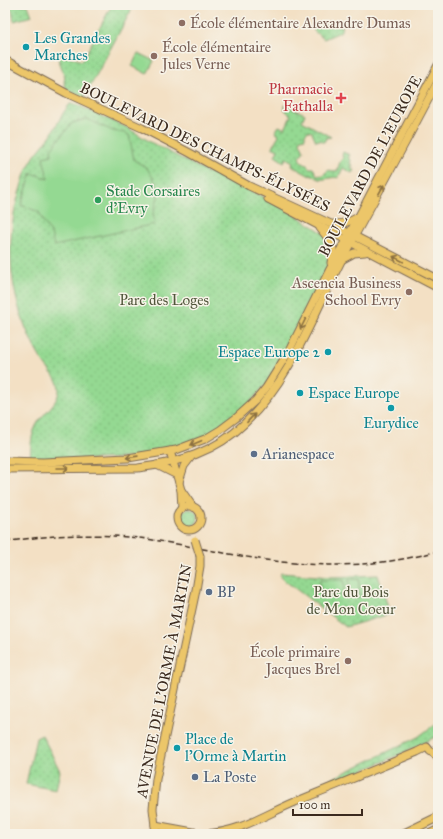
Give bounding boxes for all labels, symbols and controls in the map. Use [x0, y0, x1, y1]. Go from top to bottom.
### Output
place label: École élémentaire Alexandre Dumas [190, 13, 411, 32]
marker: École élémentaire Alexandre Dumas [177, 18, 187, 28]
place label: Les Grandes Marches [34, 29, 110, 64]
place label: École élémentaire Jules Verne [160, 37, 271, 74]
marker: Les Grandes Marches [21, 42, 31, 52]
marker: École élémentaire Jules Verne [149, 51, 159, 61]
street label: BOULEVARD DE L'EUROPE [315, 72, 426, 260]
street label: BOULEVARD DES CHAMPS-ÉLYSÉES [77, 78, 333, 216]
place label: Pharmacie Fathalla [269, 80, 334, 115]
marker: Pharmacie Fathalla [336, 93, 346, 103]
place label: Stade Corsaires d'Evry [106, 182, 200, 217]
one-way arrow [377, 184, 385, 196]
marker: Stade Corsaires d'Evry [93, 195, 103, 205]
one-way arrow [393, 254, 405, 262]
place label: Ascencia Business School Evry [291, 274, 402, 309]
marker: Ascencia Business School Evry [404, 287, 414, 297]
park label: Parc des Loges [119, 291, 209, 309]
one-way arrow [298, 318, 306, 330]
place label: Espace Europe 2 [218, 343, 321, 361]
marker: Espace Europe 2 [323, 347, 333, 357]
place label: Espace Europe [308, 384, 400, 402]
marker: Espace Europe [295, 388, 305, 398]
marker: Eurydice [386, 403, 396, 413]
one-way arrow [246, 413, 255, 423]
place label: Eurydice [363, 414, 419, 432]
one-way arrow [190, 440, 202, 447]
place label: Arianespace [261, 445, 334, 463]
marker: Arianespace [249, 449, 259, 459]
one-way arrow [125, 453, 138, 461]
one-way arrow [56, 464, 69, 472]
street label: AVENUE DE L'ORME À MARTIN [131, 562, 196, 800]
place label: BP [217, 583, 236, 601]
park label: Parc du Bois de Mon Coeur [306, 583, 396, 618]
marker: BP [204, 587, 214, 597]
place label: École primaire Jacques Brel [250, 642, 341, 679]
marker: École primaire Jacques Brel [343, 656, 353, 666]
place label: Place de l'Orme à Martin [185, 730, 286, 765]
marker: Place de l'Orme à Martin [172, 743, 182, 753]
place label: La Poste [203, 768, 257, 786]
marker: La Poste [190, 772, 200, 782]
scale bar [293, 791, 362, 817]
text: 100 m [299, 798, 330, 812]

